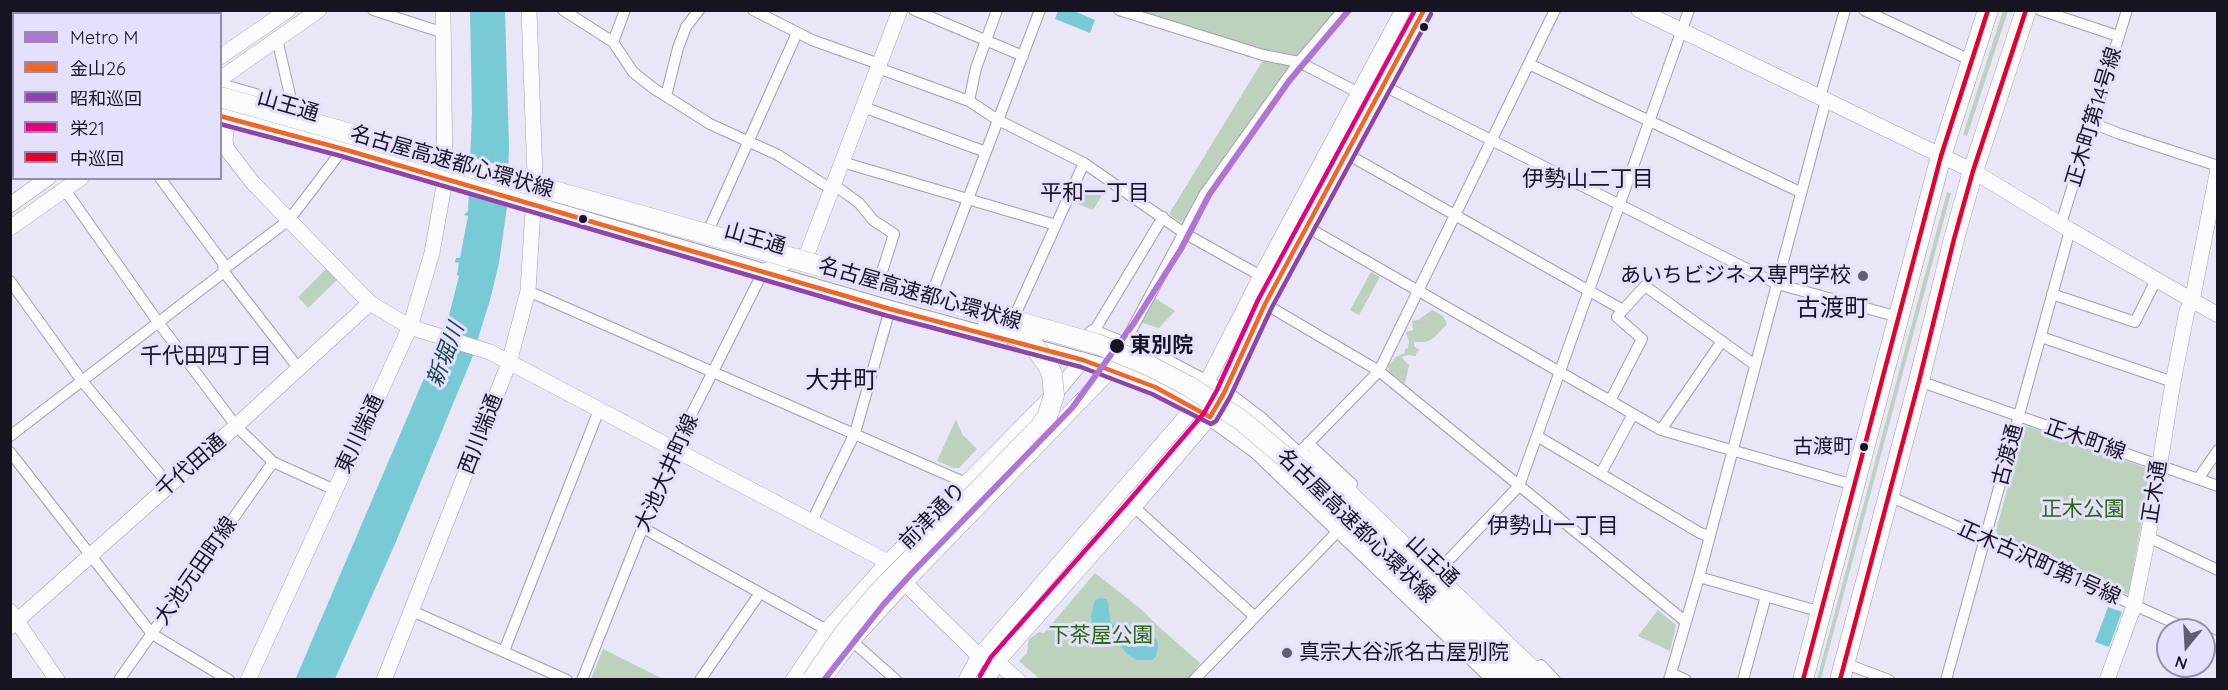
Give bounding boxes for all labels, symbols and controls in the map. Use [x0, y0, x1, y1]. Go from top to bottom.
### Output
legend [12, 12, 222, 180]
unlabelled marker [1418, 21, 1430, 33]
text: Metro M [70, 26, 138, 49]
street label: 正木町第14号線 [2061, 44, 2127, 190]
text: 金山26 [70, 57, 126, 80]
street label: 山王通 [254, 85, 322, 127]
text: 昭和巡回 [70, 87, 142, 110]
text: 栄21 [70, 117, 105, 140]
street label: 名古屋高速都心環状線 [348, 121, 556, 203]
text: 中巡回 [70, 147, 124, 170]
district label: 伊勢山二丁目 [1522, 166, 1654, 192]
district label: 平和一丁目 [1040, 180, 1150, 206]
unlabelled marker [577, 213, 589, 225]
street label: 山王通 [721, 218, 789, 260]
street label: 名古屋高速都心環状線 [816, 253, 1024, 335]
place label: あいちビジネス専門学校 [1620, 263, 1851, 289]
marker: あいちビジネス専門学校 [1856, 269, 1870, 283]
district label: 古渡町 [1796, 295, 1868, 323]
water label: 新堀川 [422, 319, 470, 391]
place label: 東別院 [1130, 333, 1193, 359]
marker: 東別院 [1108, 337, 1126, 355]
district label: 千代田四丁目 [140, 343, 272, 369]
district label: 大井町 [805, 367, 877, 395]
street label: 西川端通 [454, 390, 508, 478]
street label: 東川端通 [331, 391, 389, 477]
street label: 大池大井町線 [630, 410, 704, 536]
street label: 正木町線 [2041, 414, 2129, 466]
street label: 古渡通 [1988, 421, 2028, 489]
street label: 千代田通 [151, 429, 231, 503]
place label: 古渡町 [1793, 435, 1853, 459]
marker: 古渡町 [1858, 441, 1870, 453]
street label: 名古屋高速都心環状線 [1272, 444, 1440, 608]
street label: 正木通 [2138, 459, 2172, 525]
street label: 前津通り [894, 477, 972, 555]
park label: 正木公園 [2041, 497, 2125, 523]
street label: 大池元田町線 [150, 512, 242, 630]
district label: 伊勢山一丁目 [1487, 513, 1619, 539]
street label: 正木古沢町第1号線 [1954, 516, 2124, 610]
street label: 山王通 [1401, 530, 1463, 592]
north arrow [2156, 618, 2216, 678]
park label: 下茶屋公園 [1049, 623, 1153, 649]
place label: 真宗大谷派名古屋別院 [1299, 640, 1509, 666]
marker: 真宗大谷派名古屋別院 [1280, 646, 1294, 660]
text: N [2172, 652, 2190, 675]

